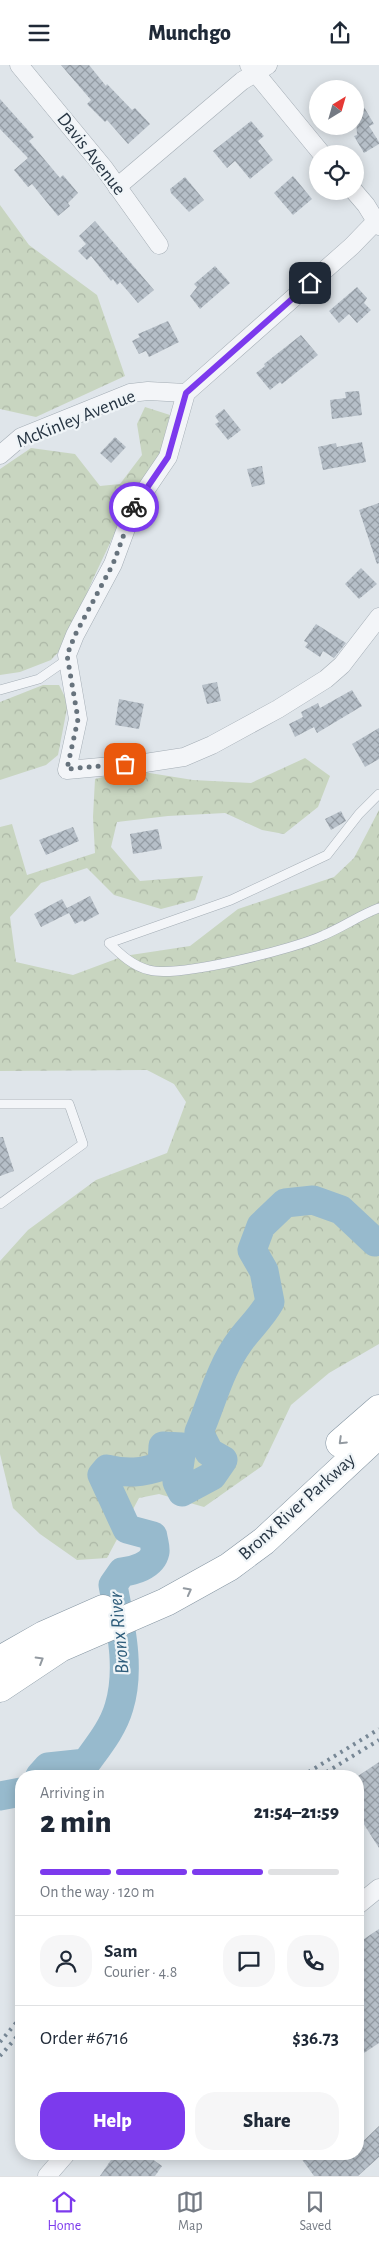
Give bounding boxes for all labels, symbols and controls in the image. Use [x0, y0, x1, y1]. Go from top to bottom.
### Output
icon: menu [25, 19, 53, 47]
icon: share [326, 19, 354, 47]
text: Munchgo [148, 22, 231, 44]
north arrow [309, 80, 364, 135]
map controls [309, 80, 364, 200]
street label: Davis Avenue [53, 109, 129, 199]
button: locate [309, 145, 364, 200]
pin [289, 262, 331, 304]
icon: home [296, 269, 324, 297]
street label: McKinley Avenue [14, 387, 138, 451]
courier [109, 482, 159, 532]
icon: bike [120, 493, 148, 521]
pin [104, 743, 146, 785]
icon: bag [111, 750, 139, 778]
one-way arrow [339, 1435, 348, 1444]
street label: Bronx River Parkway [235, 1450, 359, 1564]
one-way arrow [182, 1587, 191, 1597]
water label: Bronx River [105, 1590, 133, 1675]
one-way arrow [34, 1657, 43, 1667]
text: Arriving in [40, 1785, 105, 1801]
text: 21:54–21:59 [254, 1803, 339, 1822]
text: 2 min [40, 1806, 112, 1838]
text: On the way · 120 m [40, 1884, 155, 1900]
button: person [40, 1935, 92, 1987]
button: chat [223, 1935, 275, 1987]
button: phone [287, 1935, 339, 1987]
text: Sam [104, 1942, 138, 1961]
text: Courier · 4.8 [104, 1964, 177, 1980]
text: Order #6716 [40, 2029, 128, 2048]
text: $36.73 [292, 2029, 339, 2048]
button: Help [40, 2092, 185, 2150]
button: Share [195, 2092, 339, 2150]
tab: Home [48, 2188, 81, 2235]
tab: Map [176, 2188, 204, 2235]
tab: Saved [299, 2188, 331, 2235]

